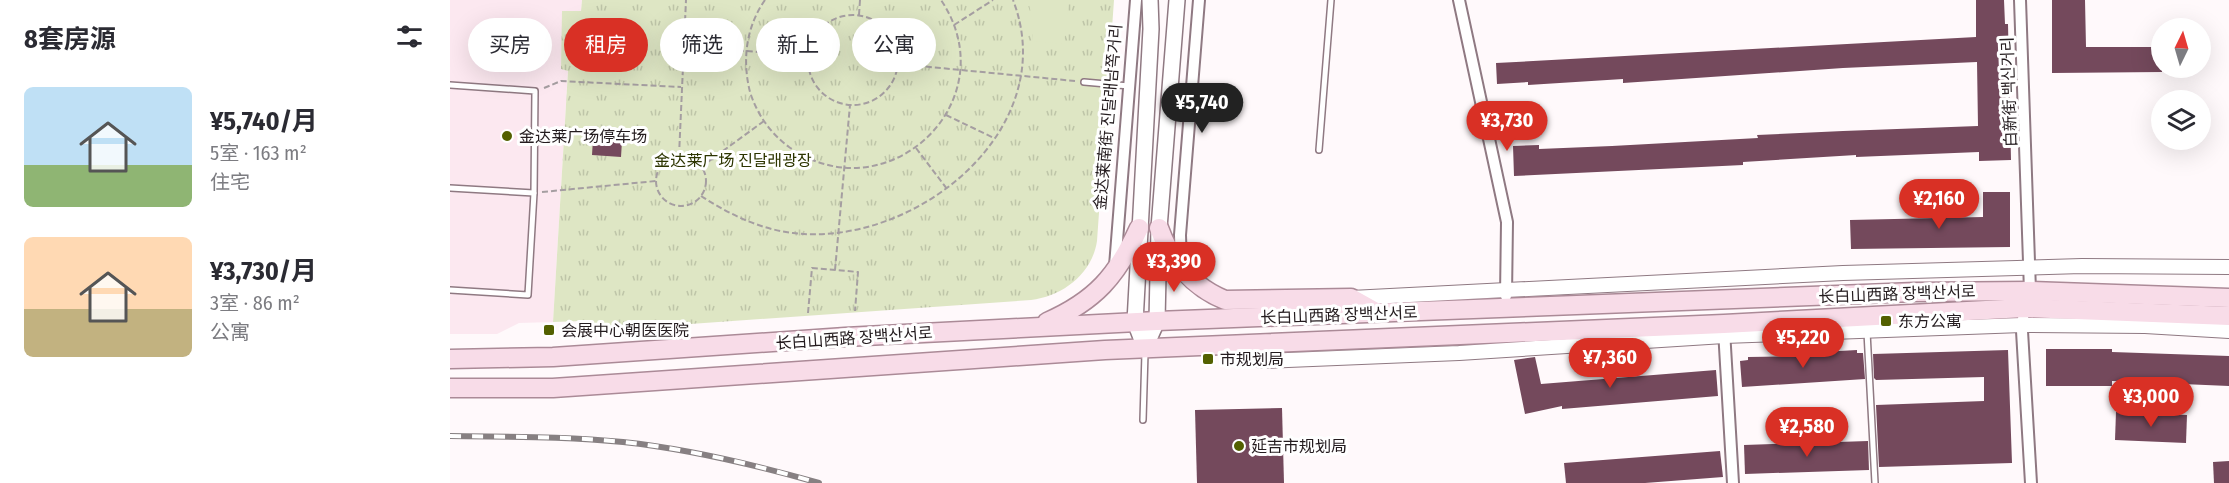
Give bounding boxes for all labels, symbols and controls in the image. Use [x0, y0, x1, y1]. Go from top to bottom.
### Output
chip: 买房 [468, 18, 552, 72]
chip: 租房 [564, 18, 648, 72]
chip: 筛选 [660, 18, 744, 72]
chip: 新上 [756, 18, 840, 72]
chip: 公寓 [852, 18, 936, 72]
north arrow [2151, 18, 2211, 78]
map controls [2151, 18, 2211, 150]
icon: filters [393, 20, 426, 53]
street label: 金达莱南街 진달래남쪽거리 [1090, 23, 1126, 211]
text: 8套房源 [24, 24, 116, 55]
street label: 白新街 백신거리 [1998, 36, 2020, 148]
pin: ¥5,740 [1153, 83, 1251, 134]
text: ¥5,740 [1175, 90, 1229, 114]
button: layers [2151, 90, 2211, 150]
pin: ¥3,730 [1458, 101, 1556, 152]
text: ¥5,740/月 [210, 106, 318, 137]
text: ¥3,730 [1481, 108, 1533, 132]
icon: home [72, 111, 144, 183]
place label: 金达莱广场停车场 [519, 127, 647, 146]
marker: 金达莱广场停车场 [500, 129, 514, 143]
text: 5室 · 163 m² [210, 141, 307, 165]
park label: 金达莱广场 진달래광장 [654, 151, 812, 170]
text: 住宅 [210, 170, 250, 194]
pin: ¥2,160 [1890, 179, 1988, 230]
text: ¥2,160 [1913, 186, 1965, 210]
pin: ¥3,390 [1125, 242, 1223, 293]
text: ¥3,390 [1147, 249, 1201, 273]
text: ¥3,730/月 [210, 256, 317, 287]
icon: home [72, 261, 144, 333]
street label: 长白山西路 장백산서로 [1818, 282, 1976, 306]
text: 3室 · 86 m² [210, 291, 300, 315]
street label: 长白山西路 장백산서로 [1260, 303, 1418, 327]
place label: 东方公寓 [1898, 312, 1962, 331]
marker: 东方公寓 [1879, 314, 1893, 328]
pin: ¥5,220 [1754, 318, 1852, 369]
text: 公寓 [210, 320, 250, 344]
place label: 会展中心朝医医院 [561, 321, 689, 340]
marker: 会展中心朝医医院 [542, 323, 556, 337]
street label: 长白山西路 장백산서로 [775, 323, 933, 353]
text: ¥5,220 [1776, 325, 1830, 349]
pin: ¥7,360 [1561, 338, 1659, 389]
text: ¥7,360 [1583, 345, 1637, 369]
place label: 市规划局 [1220, 350, 1284, 369]
marker: 市规划局 [1201, 352, 1215, 366]
pin: ¥3,000 [2102, 377, 2200, 428]
text: ¥3,000 [2123, 384, 2179, 408]
pin: ¥2,580 [1758, 407, 1856, 458]
text: ¥2,580 [1779, 414, 1835, 438]
place label: 延吉市规划局 [1251, 437, 1347, 456]
marker: 延吉市规划局 [1232, 439, 1246, 453]

